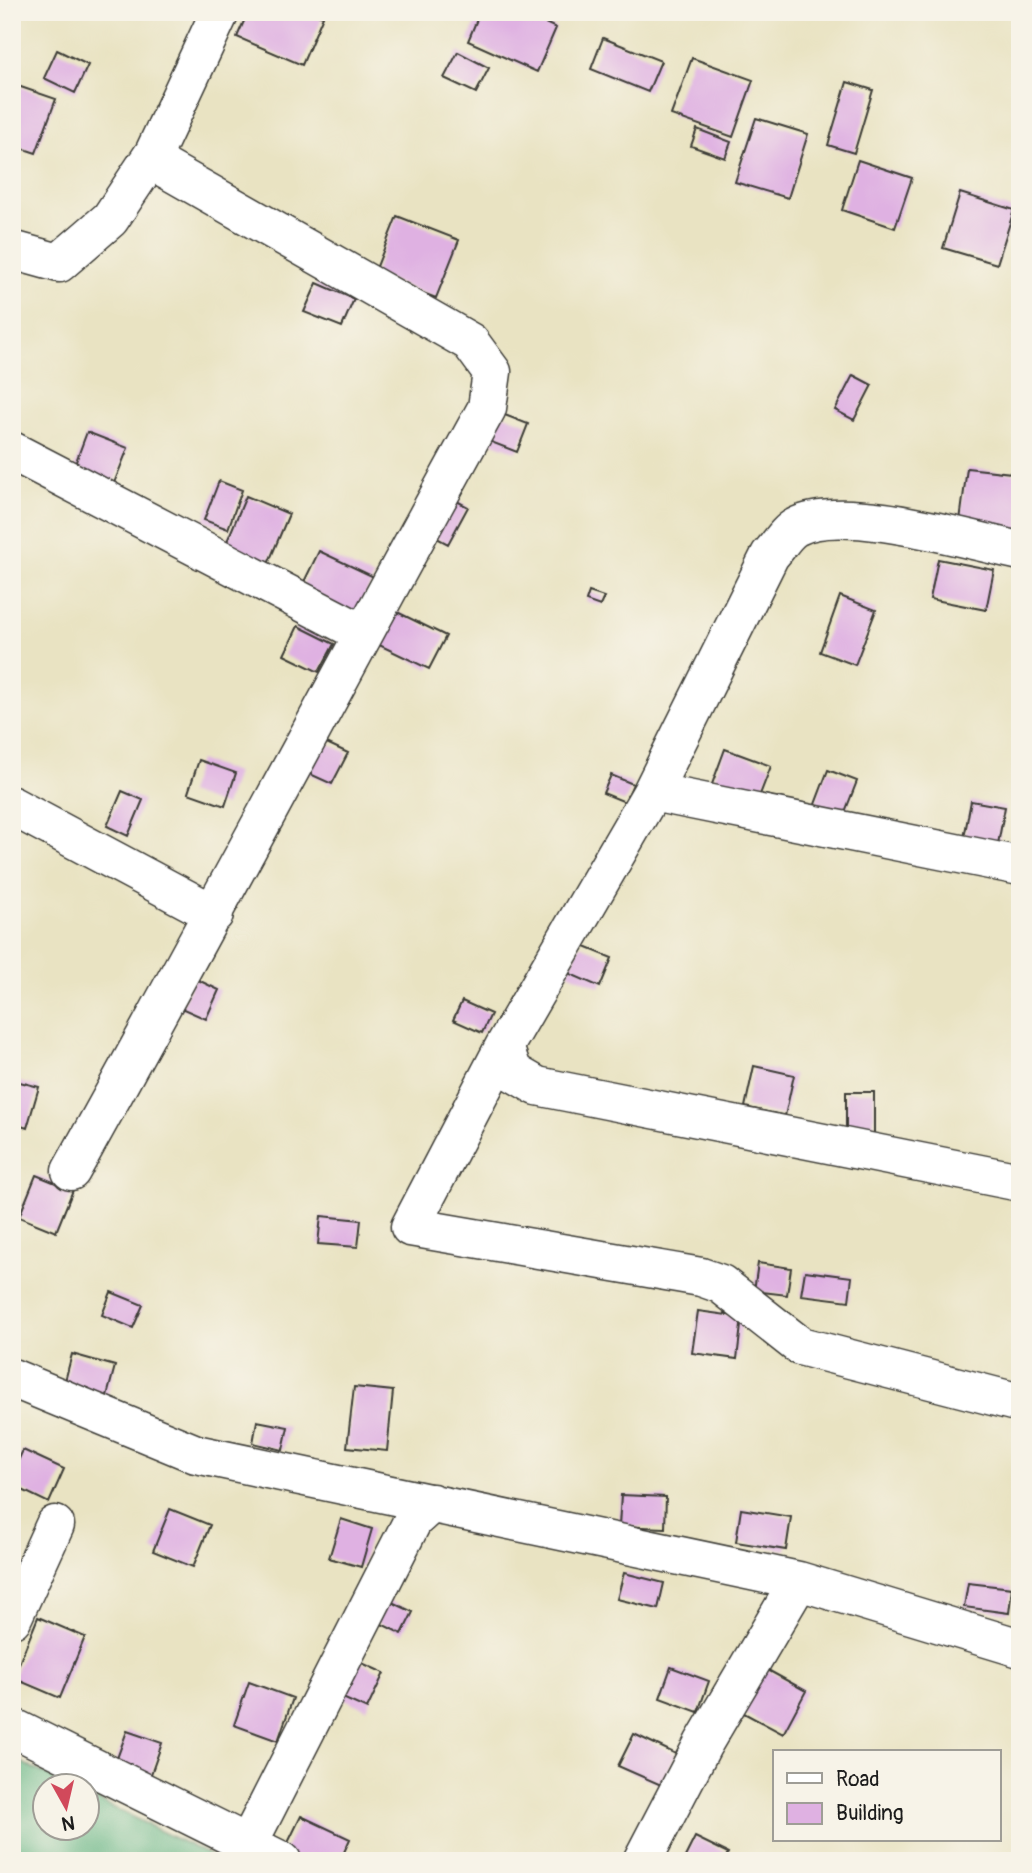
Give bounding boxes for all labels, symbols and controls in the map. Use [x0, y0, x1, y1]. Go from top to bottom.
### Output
legend [773, 1750, 1000, 1842]
text: Road [836, 1766, 880, 1793]
north arrow [32, 1772, 102, 1842]
text: Building [836, 1800, 903, 1827]
text: N [60, 1810, 76, 1836]

